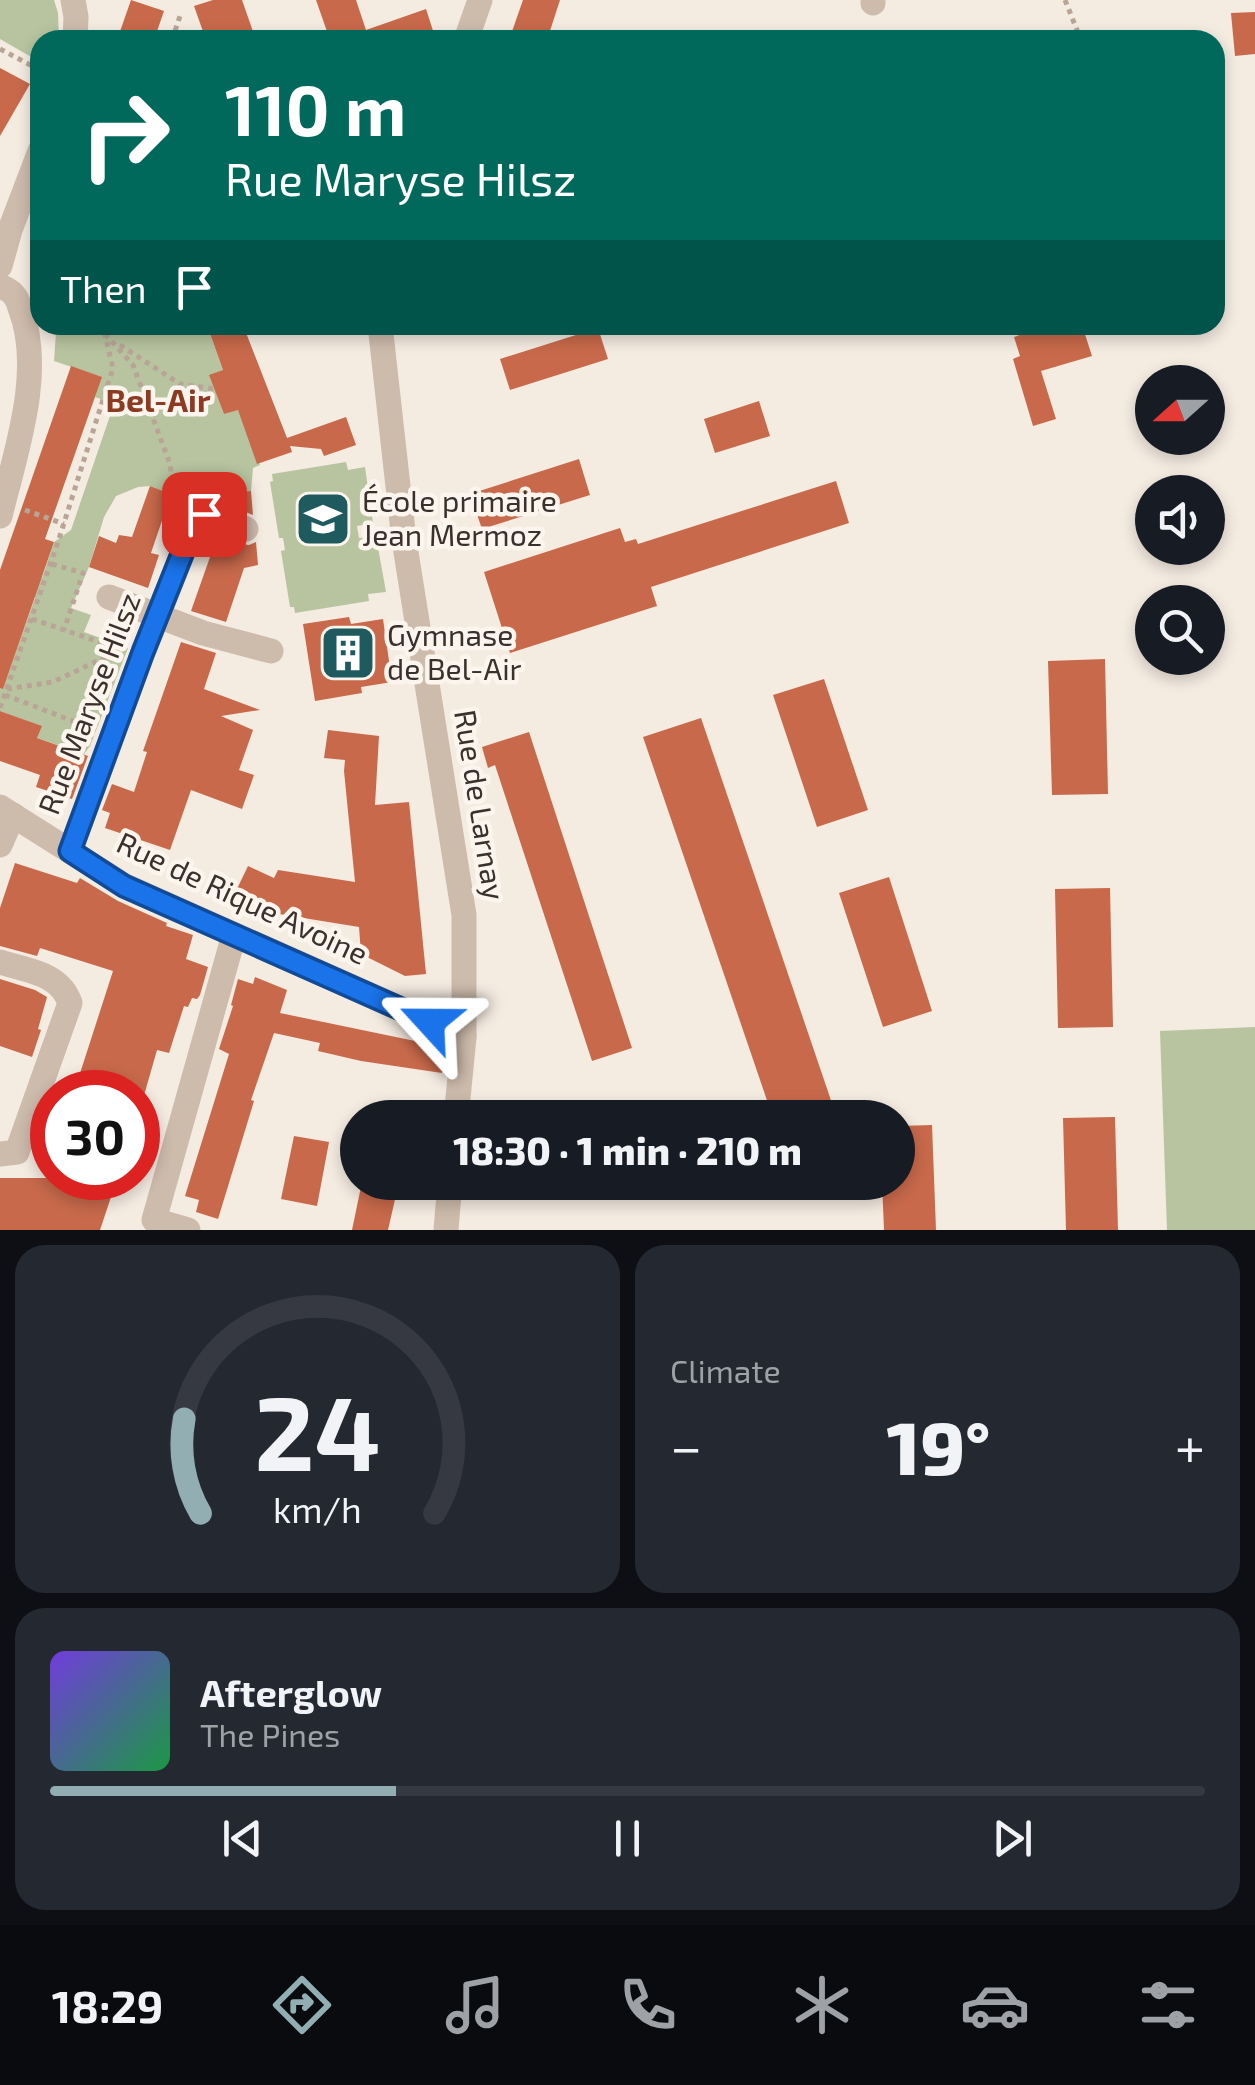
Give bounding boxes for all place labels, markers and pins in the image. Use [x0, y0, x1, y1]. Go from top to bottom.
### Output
pin [162, 472, 247, 557]
place label: École primaire Jean Mermoz [362, 482, 557, 552]
school or university icon: École primaire Jean Mermoz [293, 489, 353, 549]
place label: Gymnase de Bel-Air [387, 616, 522, 686]
building icon: Gymnase de Bel-Air [318, 623, 378, 683]

